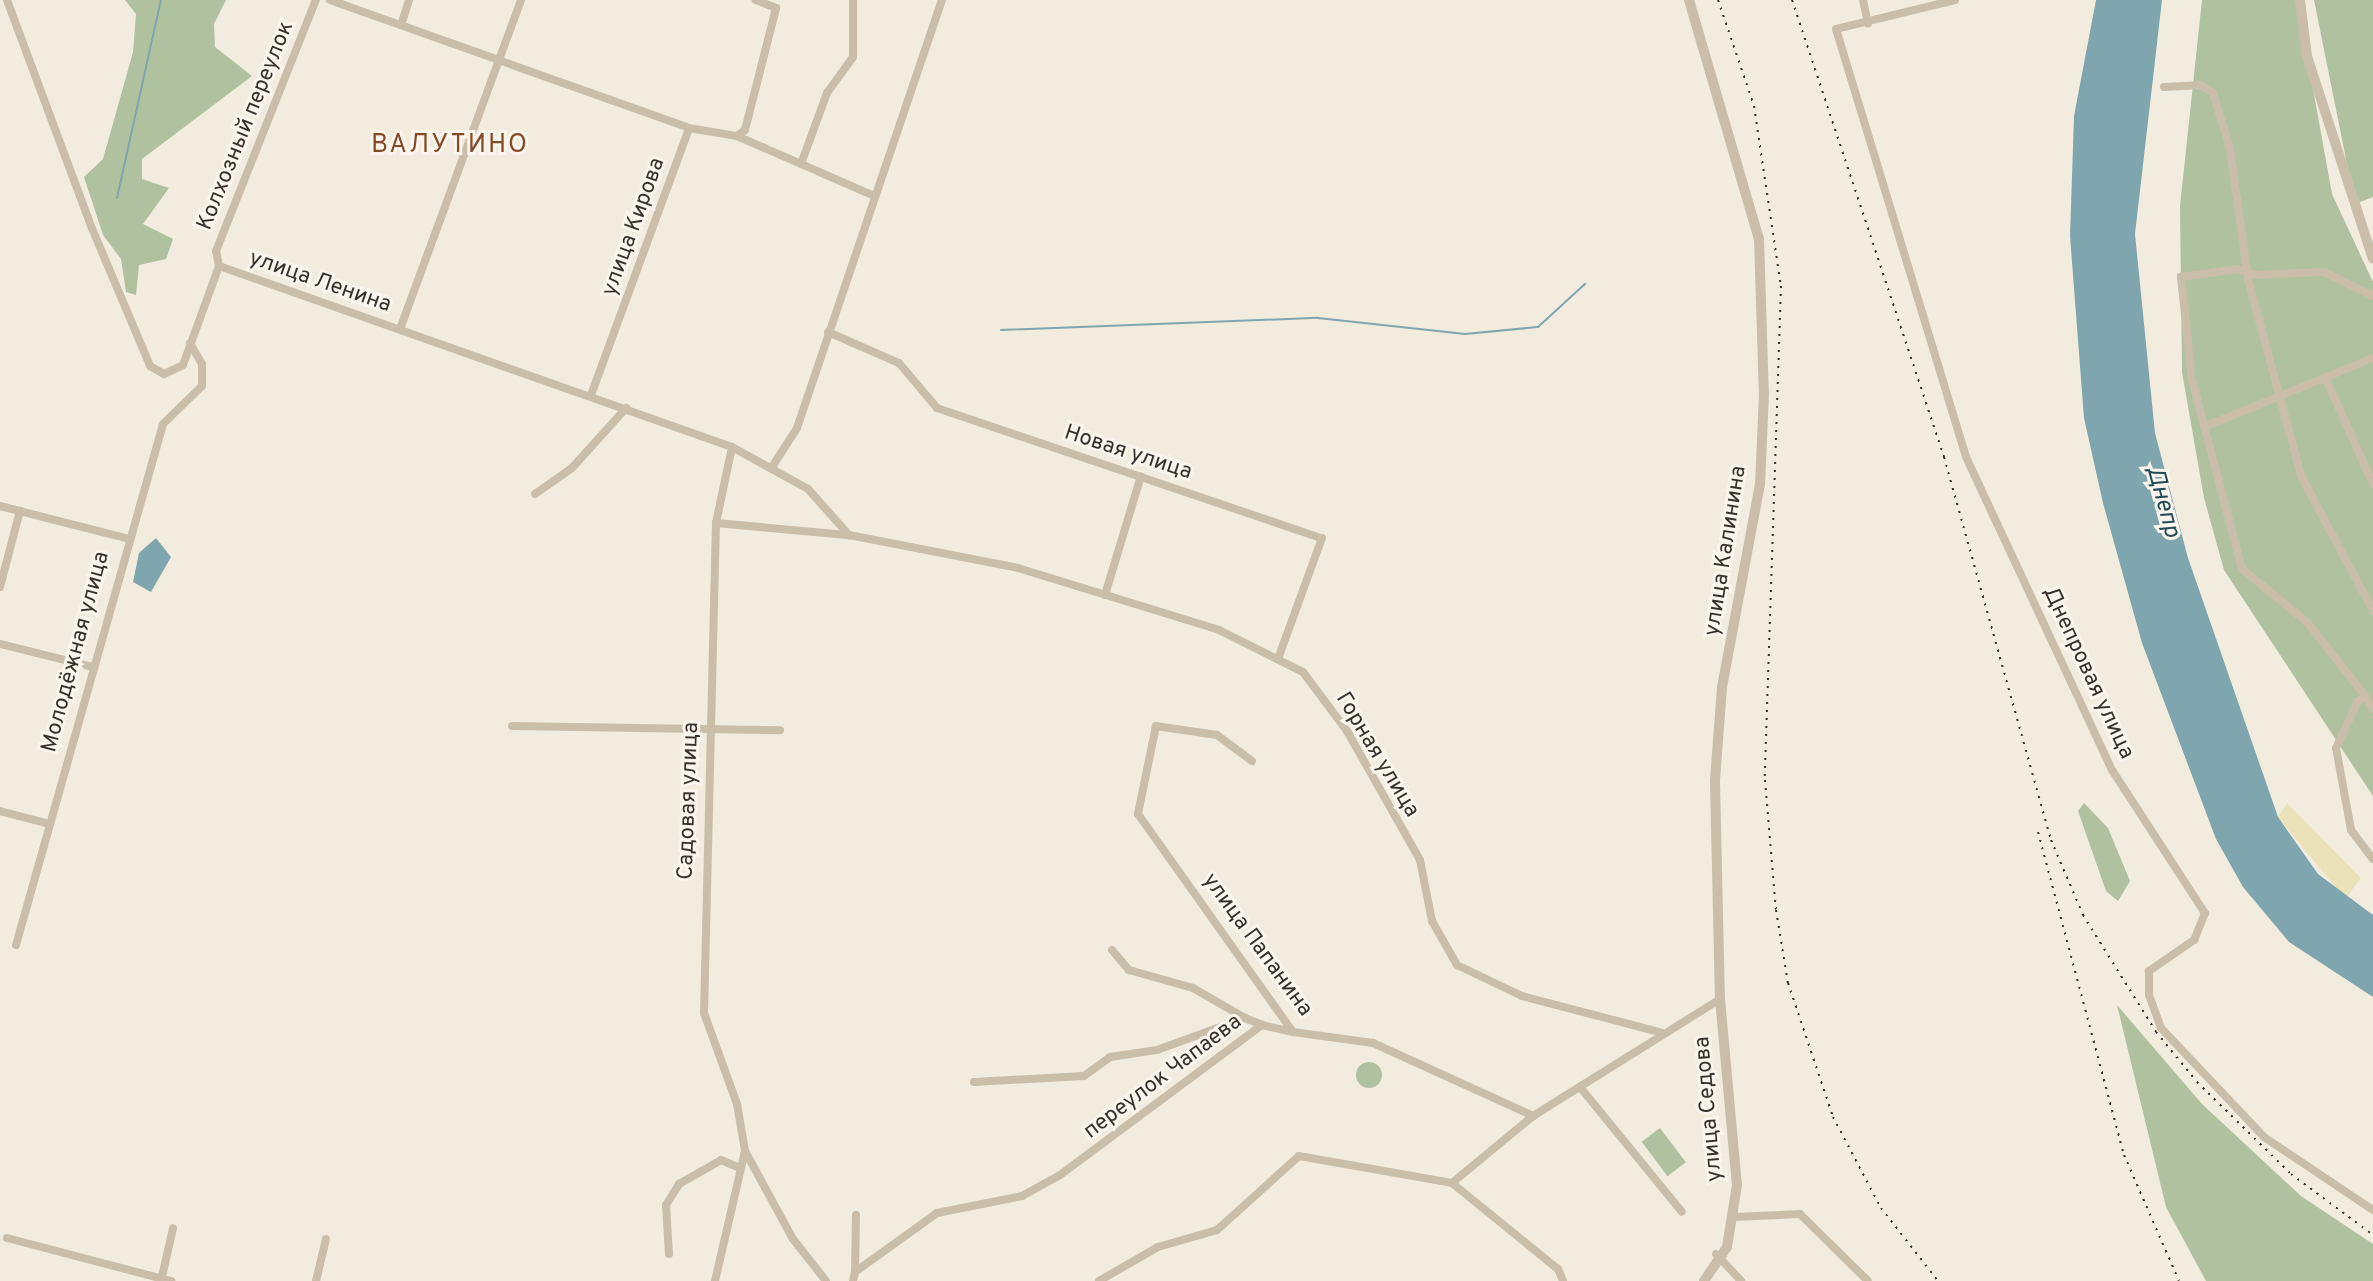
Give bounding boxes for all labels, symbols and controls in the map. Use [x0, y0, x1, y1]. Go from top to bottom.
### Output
street label: Колхозный переулок [192, 18, 300, 234]
district label: ВАЛУТИНО [371, 130, 529, 162]
street label: улица Кирова [597, 154, 671, 300]
street label: улица Ленина [246, 245, 394, 319]
street label: Новая улица [1061, 420, 1195, 486]
water label: Днепр [2139, 463, 2185, 541]
street label: улица Калинина [1699, 464, 1753, 638]
street label: Молодёжная улица [37, 549, 115, 755]
street label: Днепровая улица [2037, 583, 2139, 763]
street label: Горная улица [1329, 688, 1425, 822]
street label: Садовая улица [673, 722, 705, 880]
street label: улица Папанина [1196, 868, 1318, 1022]
street label: переулок Чапаева [1079, 1009, 1247, 1145]
street label: улица Седова [1689, 1035, 1729, 1183]

